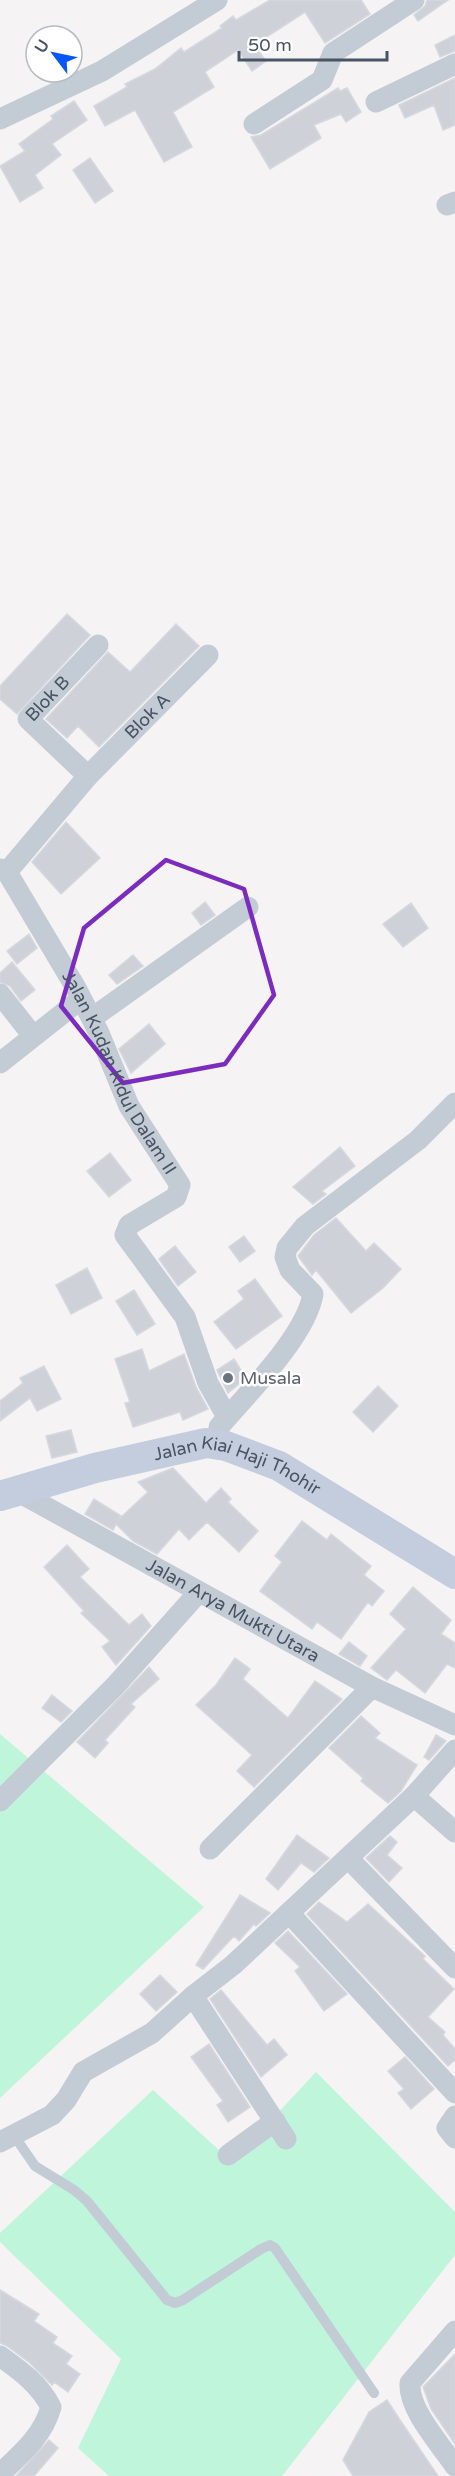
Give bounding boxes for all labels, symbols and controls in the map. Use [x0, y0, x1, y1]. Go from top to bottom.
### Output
north arrow [24, 24, 84, 84]
scale bar [239, 24, 388, 62]
text: 50 m [248, 34, 292, 56]
text: U [30, 36, 54, 57]
street label: Blok B [21, 671, 74, 726]
street label: Blok A [120, 689, 175, 744]
street label: Jalan Kudan Kidul Dalam II [57, 967, 181, 1179]
place label: Musala [240, 1367, 301, 1389]
marker: Musala [221, 1371, 235, 1385]
street label: Jalan Kiai Haji Thohir [151, 1431, 325, 1500]
street label: Jalan Arya Mukti Utara [142, 1554, 324, 1667]

